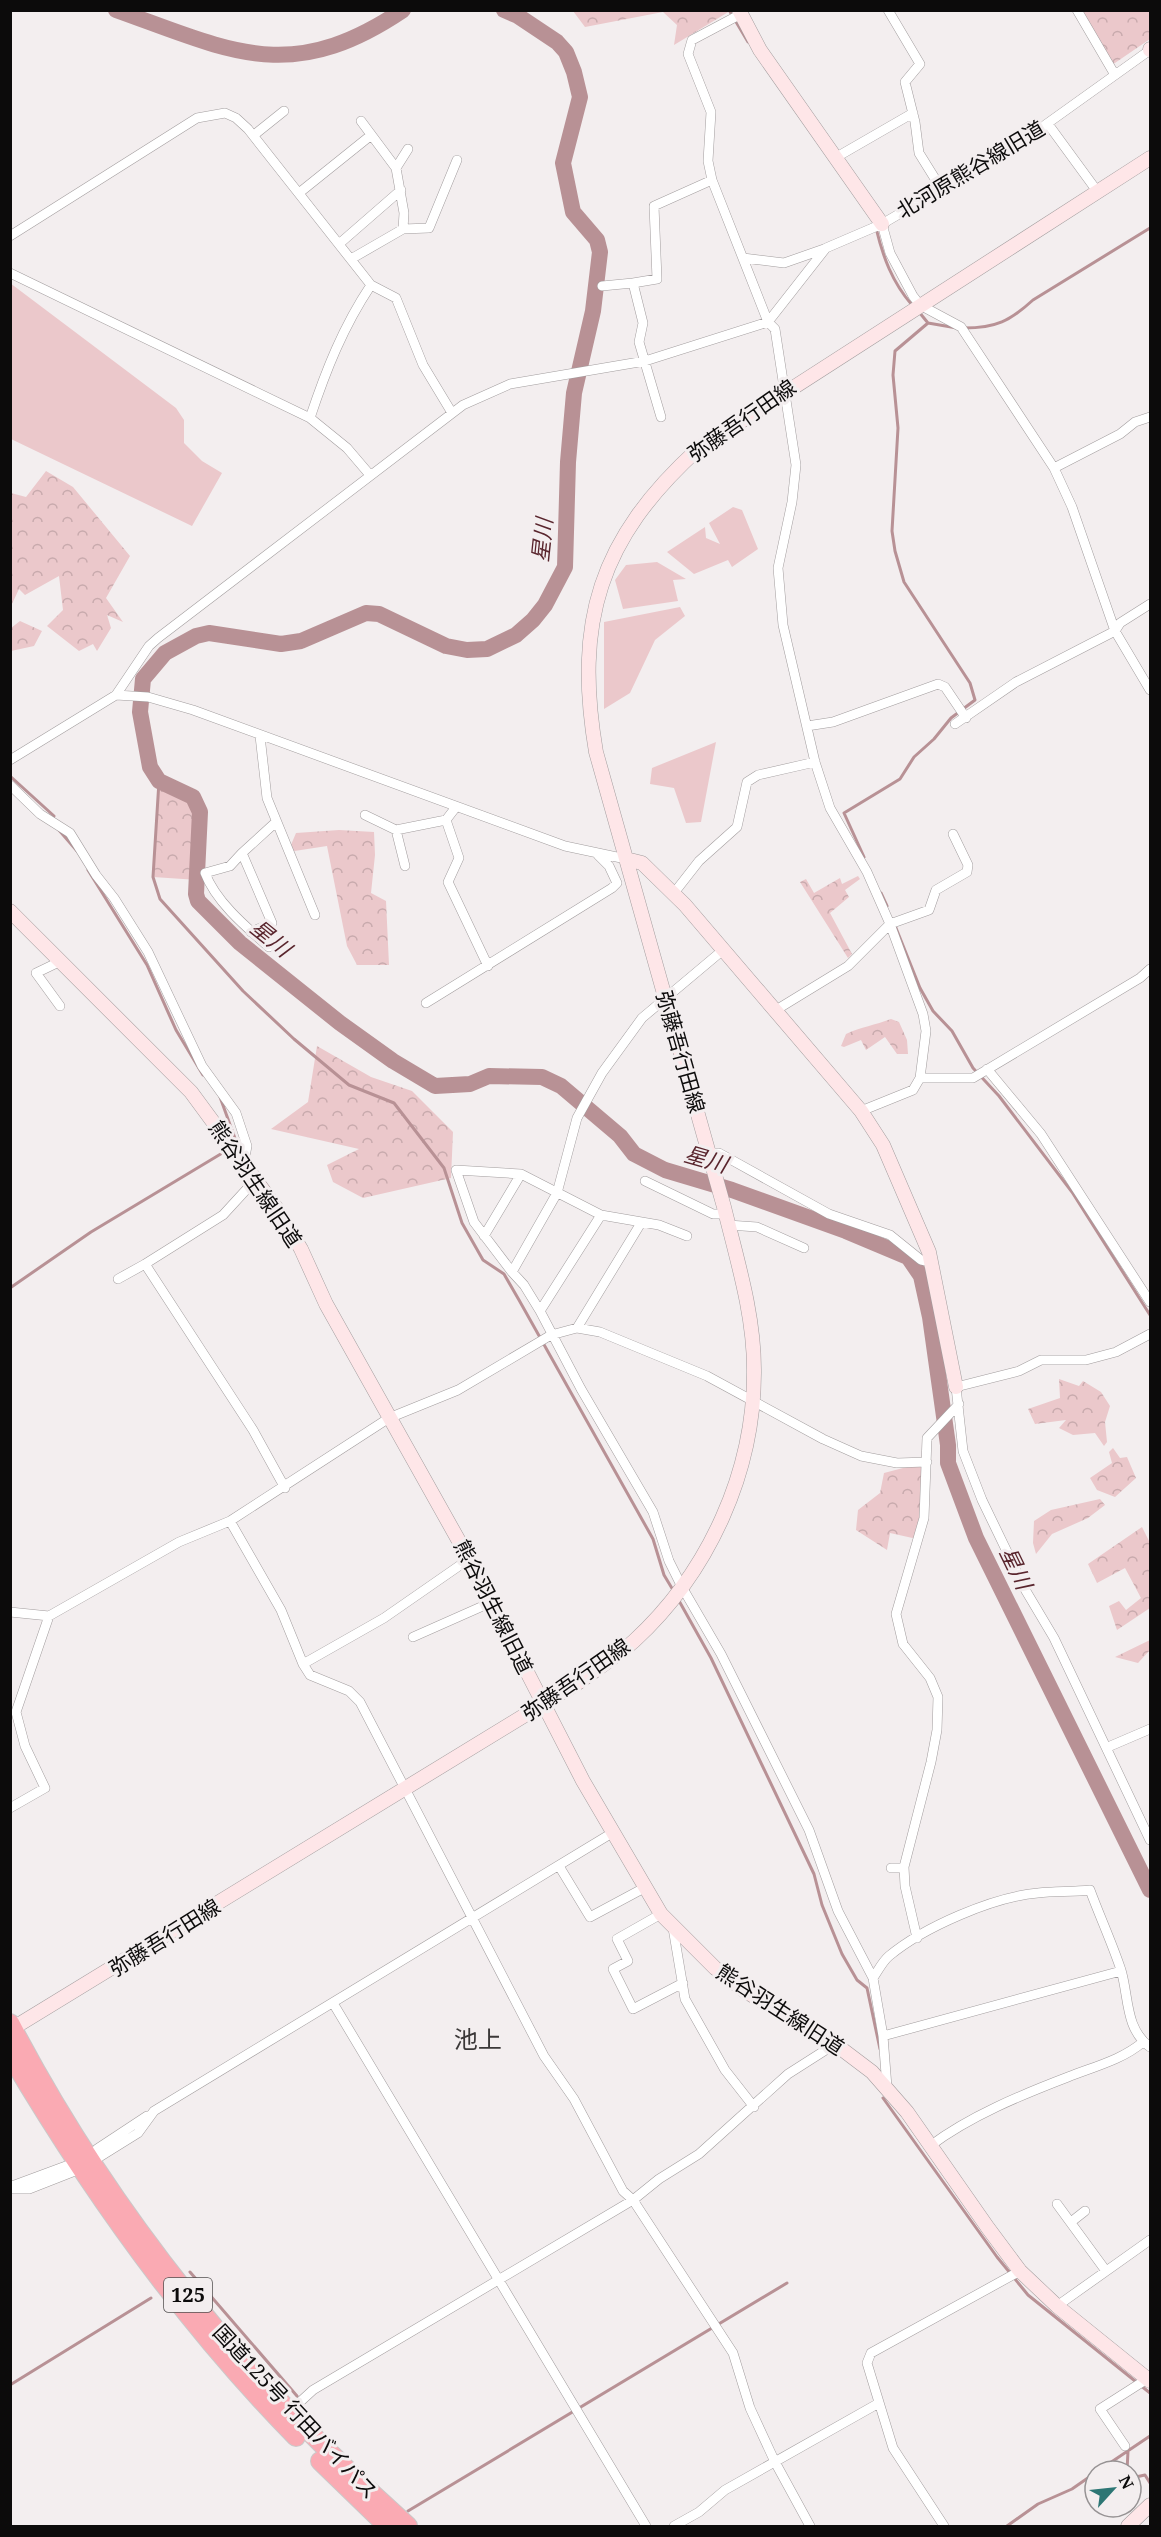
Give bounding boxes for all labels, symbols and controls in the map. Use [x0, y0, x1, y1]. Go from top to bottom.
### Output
street label: 北河原熊谷線旧道 [891, 114, 1050, 224]
street label: 弥藤吾行田線 [682, 373, 801, 468]
water label: 星川 [524, 514, 558, 563]
water label: 星川 [245, 912, 300, 964]
street label: 弥藤吾行田線 [650, 987, 712, 1116]
street label: 熊谷羽生線旧道 [203, 1115, 309, 1252]
water label: 星川 [681, 1138, 733, 1179]
street label: 熊谷羽生線旧道 [448, 1535, 540, 1678]
water label: 星川 [994, 1541, 1041, 1596]
street label: 弥藤吾行田線 [516, 1632, 635, 1727]
street label: 弥藤吾行田線 [104, 1892, 225, 1982]
street label: 熊谷羽生線旧道 [711, 1957, 850, 2061]
district label: 池上 [454, 2022, 502, 2055]
road number: 125 [164, 2278, 212, 2312]
street label: 国道125号 行田バイパス [207, 2318, 384, 2505]
north arrow [1083, 2459, 1143, 2519]
text: N [1114, 2472, 1139, 2493]

